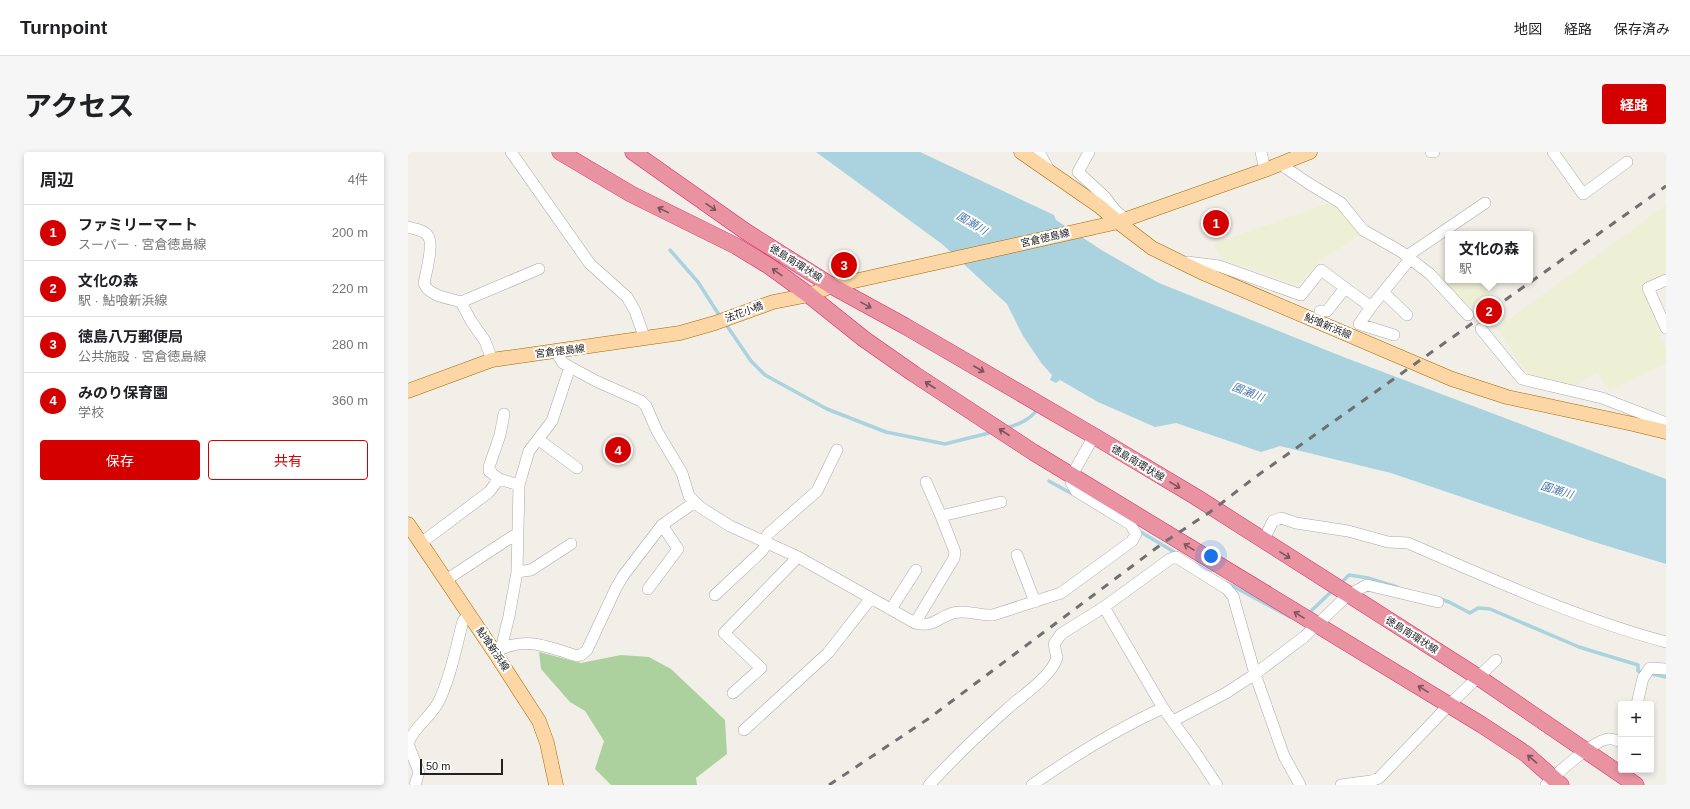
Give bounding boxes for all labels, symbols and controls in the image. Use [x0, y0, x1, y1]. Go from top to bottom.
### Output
text: Turnpoint [20, 17, 107, 38]
text: 地図 [1514, 21, 1542, 37]
text: 経路 [1564, 21, 1592, 37]
text: 保存済み [1614, 21, 1670, 37]
button: 経路 [1602, 84, 1666, 124]
text: アクセス [24, 91, 135, 122]
text: 周辺 [40, 171, 74, 190]
text: 4件 [348, 172, 368, 187]
one-way arrow [705, 203, 716, 211]
one-way arrow [657, 206, 669, 213]
pin: 1 [1203, 208, 1229, 238]
water label: 園瀬川 [955, 209, 990, 237]
text: ファミリーマート [78, 216, 198, 233]
text: 1 [49, 225, 57, 240]
text: 200 m [332, 225, 368, 240]
street label: 宮倉徳島線 [1019, 227, 1071, 249]
popup [1445, 231, 1533, 283]
text: スーパー · 宮倉徳島線 [78, 237, 206, 252]
text: 文化の森 [1459, 240, 1519, 257]
street label: 徳島南環状線 [768, 242, 824, 284]
pin: 3 [831, 250, 857, 280]
text: 駅 [1459, 261, 1472, 276]
one-way arrow [772, 268, 783, 276]
text: 文化の森 [78, 272, 138, 289]
text: 2 [49, 281, 57, 296]
text: 220 m [332, 281, 368, 296]
text: 駅 · 鮎喰新浜線 [78, 293, 168, 308]
pin: 2 [1476, 296, 1502, 326]
street label: 法花小橋 [723, 300, 765, 324]
one-way arrow [860, 301, 872, 309]
street label: 鮎喰新浜線 [1303, 311, 1353, 341]
text: 徳島八万郵便局 [78, 328, 183, 345]
text: 3 [49, 337, 57, 352]
text: 280 m [332, 337, 368, 352]
street label: 宮倉徳島線 [535, 342, 585, 360]
text: 公共施設 · 宮倉徳島線 [78, 349, 207, 364]
one-way arrow [973, 366, 985, 374]
one-way arrow [924, 380, 936, 388]
water label: 園瀬川 [1230, 380, 1266, 404]
text: みのり保育園 [78, 384, 168, 401]
text: 4 [49, 393, 57, 408]
text: 360 m [332, 393, 368, 408]
text: 学校 [78, 405, 104, 420]
one-way arrow [998, 428, 1010, 436]
pin: 4 [605, 435, 631, 465]
button: 保存 [40, 440, 200, 480]
button: 共有 [208, 440, 368, 480]
street label: 徳島南環状線 [1109, 443, 1167, 483]
water label: 園瀬川 [1539, 479, 1575, 501]
one-way arrow [1169, 482, 1181, 490]
one-way arrow [1183, 542, 1195, 550]
your location [1201, 546, 1221, 566]
one-way arrow [1279, 551, 1290, 559]
one-way arrow [1293, 610, 1305, 618]
street label: 徳島南環状線 [1384, 614, 1440, 656]
street label: 鮎喰新浜線 [474, 625, 512, 673]
one-way arrow [1417, 685, 1429, 693]
map controls [1618, 701, 1654, 773]
button: + [1618, 701, 1654, 737]
button: − [1618, 737, 1654, 773]
one-way arrow [1527, 755, 1537, 764]
scale bar [420, 757, 503, 776]
text: 50 m [426, 760, 450, 772]

